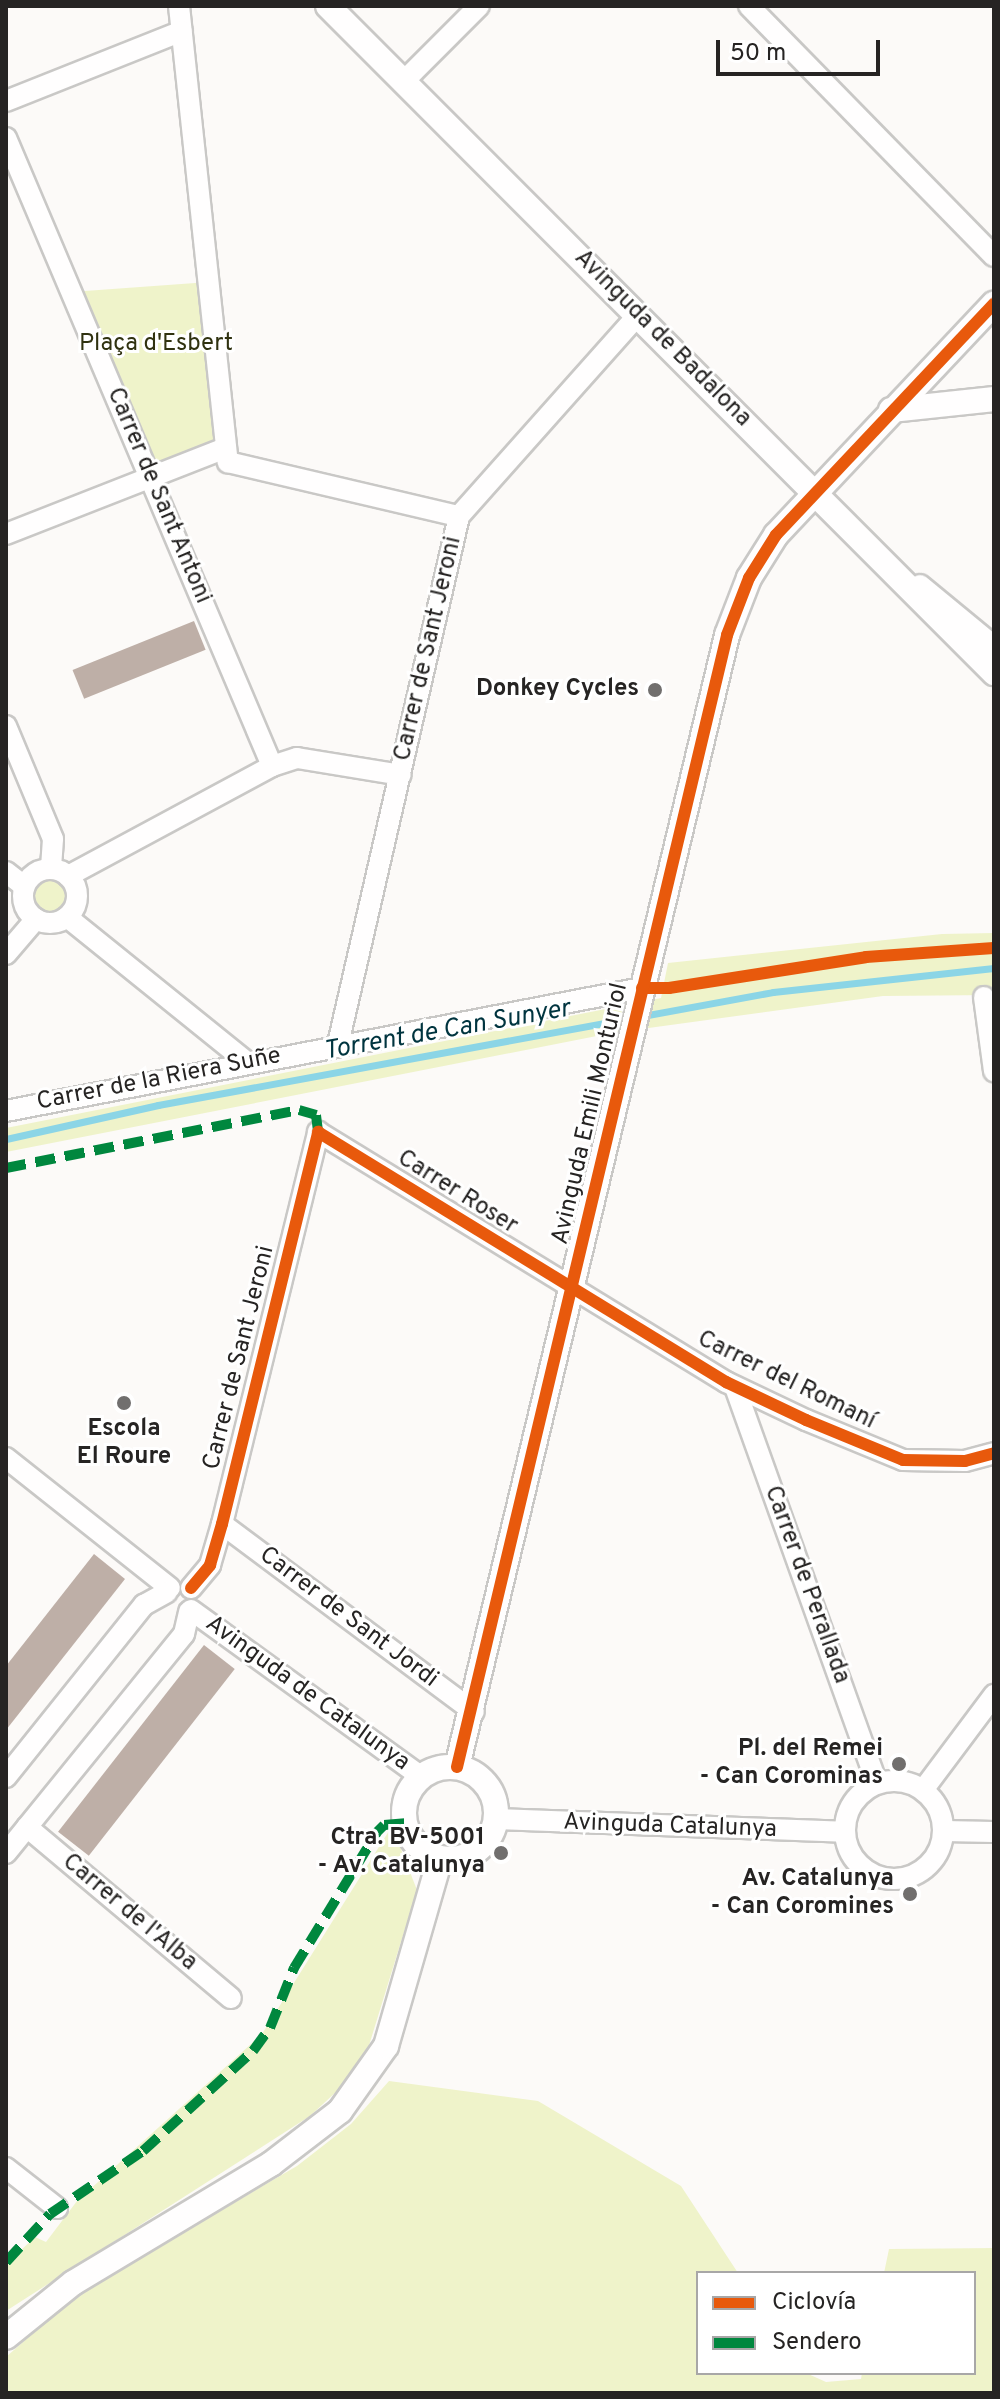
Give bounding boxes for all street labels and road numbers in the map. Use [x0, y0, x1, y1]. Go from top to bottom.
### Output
street label: Avinguda de Badalona [567, 244, 757, 434]
street label: Carrer de Sant Antoni [99, 383, 217, 609]
street label: Carrer de Sant Jeroni [389, 534, 469, 764]
street label: Avinguda Emili Monturiol [547, 980, 635, 1248]
street label: Carrer de la Riera Suñe [35, 1042, 283, 1118]
street label: Carrer Roser [391, 1145, 523, 1241]
street label: Carrer de Sant Jeroni [198, 1243, 282, 1473]
street label: Carrer del Romaní [692, 1325, 880, 1437]
street label: Carrer de Perallada [757, 1482, 855, 1688]
street label: Carrer de Sant Jordi [253, 1541, 443, 1695]
street label: Avinguda de Catalunya [199, 1610, 415, 1778]
street label: Avinguda Catalunya [563, 1809, 777, 1845]
street label: Carrer de l'Alba [56, 1848, 202, 1978]

